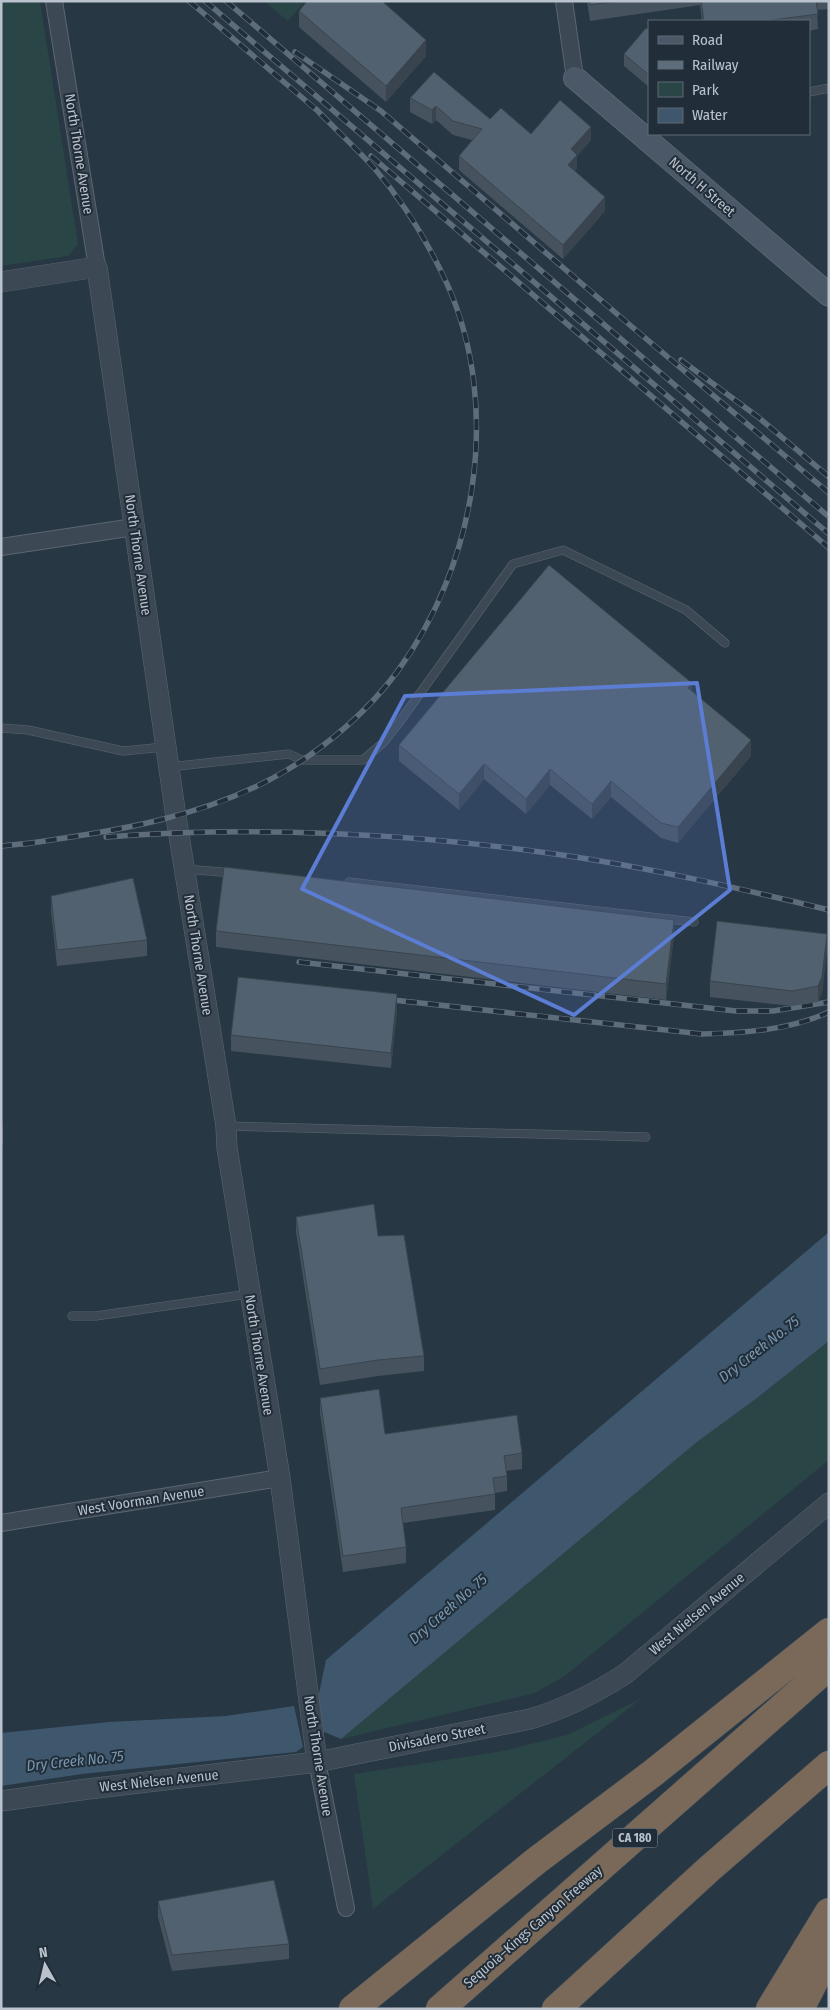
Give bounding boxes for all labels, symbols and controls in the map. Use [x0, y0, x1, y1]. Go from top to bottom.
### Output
legend [648, 20, 810, 135]
text: Road [692, 31, 723, 49]
text: Railway [692, 56, 739, 74]
text: Park [692, 81, 719, 99]
street label: North Thorne Avenue [61, 93, 97, 216]
text: Water [692, 106, 728, 124]
street label: North H Street [665, 154, 739, 221]
street label: North Thorne Avenue [121, 494, 155, 617]
street label: North Thorne Avenue [180, 894, 216, 1017]
street label: North Thorne Avenue [241, 1294, 277, 1417]
water label: Dry Creek No. 75 [715, 1312, 803, 1386]
street label: West Voorman Avenue [77, 1483, 206, 1519]
street label: West Nielsen Avenue [646, 1569, 748, 1659]
water label: Dry Creek No. 75 [405, 1570, 491, 1648]
street label: North Thorne Avenue [300, 1695, 336, 1818]
street label: Divisadero Street [387, 1720, 487, 1756]
water label: Dry Creek No. 75 [26, 1747, 125, 1775]
street label: West Nielsen Avenue [99, 1766, 219, 1796]
road number: CA 180 [612, 1829, 658, 1848]
street label: Sequoia–Kings Canyon Freeway [460, 1862, 606, 1992]
north arrow [20, 1940, 70, 1990]
text: N [38, 1944, 49, 1962]

